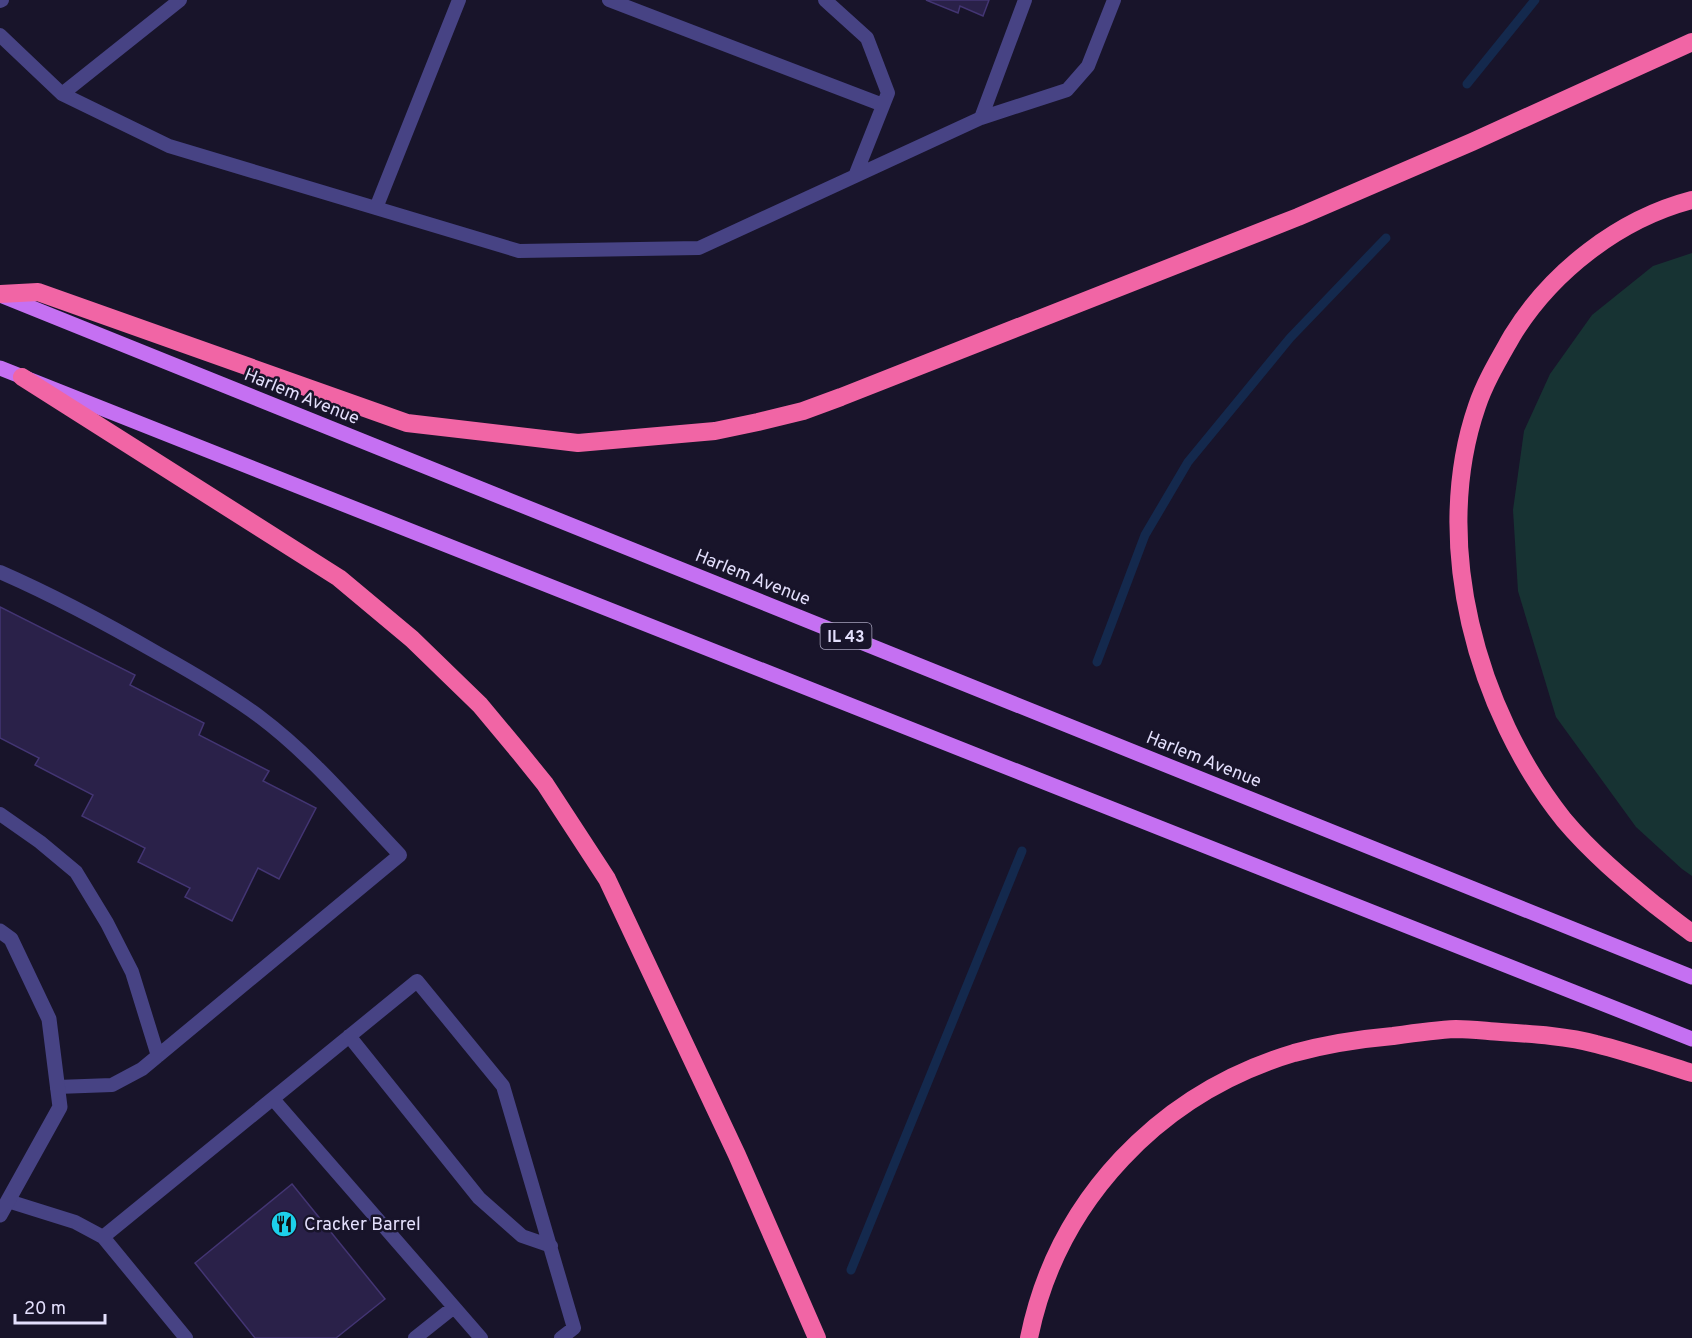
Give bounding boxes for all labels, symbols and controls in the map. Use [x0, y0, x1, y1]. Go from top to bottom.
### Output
street label: Harlem Avenue [240, 364, 362, 431]
street label: Harlem Avenue [691, 545, 813, 612]
road number: IL 43 [820, 623, 872, 649]
street label: Harlem Avenue [1142, 727, 1264, 794]
restaurant icon: Cracker Barrel [269, 1209, 299, 1239]
place label: Cracker Barrel [304, 1214, 421, 1237]
scale bar [15, 1287, 105, 1325]
text: 20 m [24, 1298, 66, 1321]

